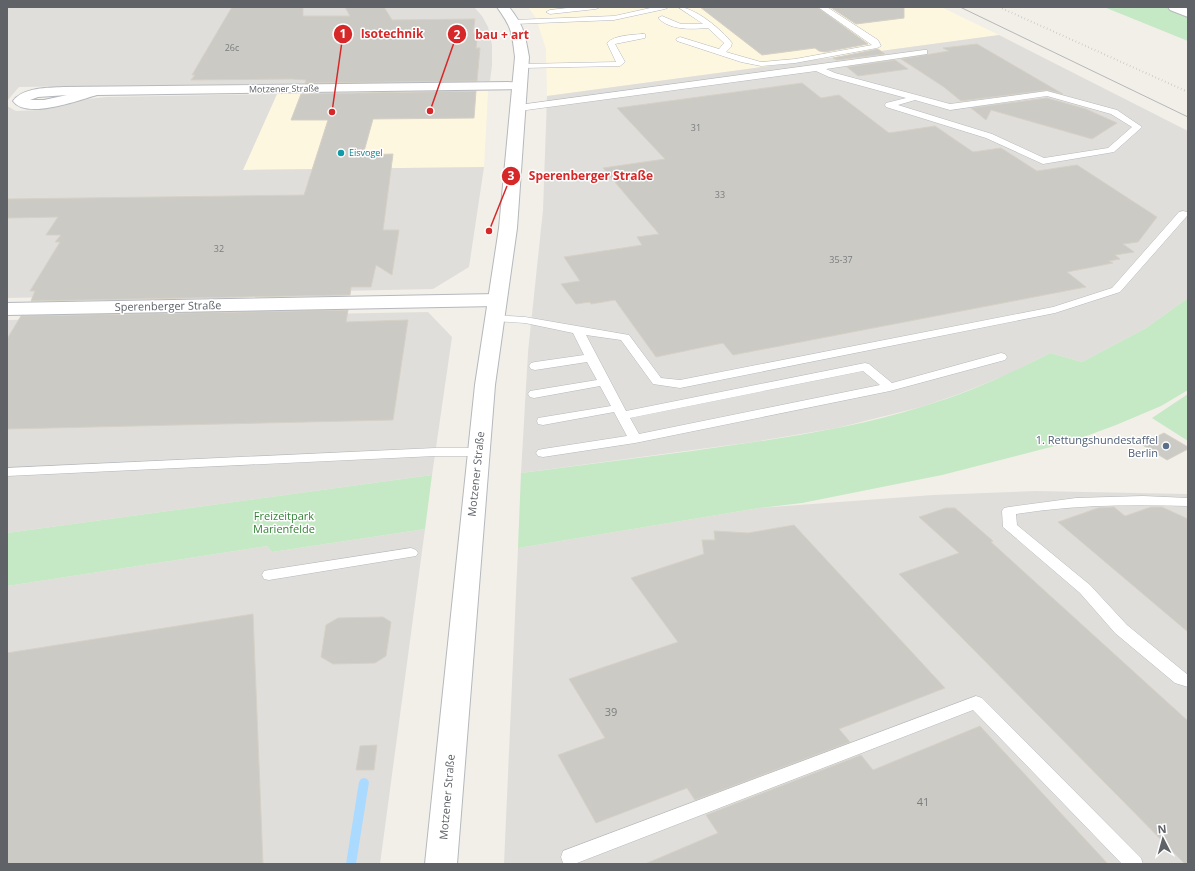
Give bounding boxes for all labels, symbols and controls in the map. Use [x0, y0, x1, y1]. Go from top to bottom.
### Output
callout: Isotechnik [333, 22, 432, 46]
callout: bau + art [447, 22, 537, 46]
text: 1 [340, 25, 346, 42]
text: Isotechnik [361, 25, 424, 42]
text: 2 [454, 26, 461, 43]
text: bau + art [475, 26, 529, 43]
house number: 26c [225, 41, 240, 54]
street label: Motzener Straße [249, 81, 319, 96]
house number: 31 [691, 121, 701, 134]
place label: Eisvogel [349, 146, 383, 159]
marker: Eisvogel [336, 148, 346, 158]
callout: Sperenberger Straße [501, 164, 661, 188]
text: 3 [508, 167, 515, 184]
text: Sperenberger Straße [529, 167, 653, 184]
house number: 33 [715, 188, 725, 201]
house number: 32 [214, 242, 224, 255]
house number: 35-37 [829, 253, 853, 266]
street label: Sperenberger Straße [114, 297, 222, 314]
street label: Motzener Straße [464, 431, 487, 517]
place label: 1. Rettungshundestaffel Berlin [1036, 432, 1158, 460]
marker: 1. Rettungshundestaffel Berlin [1161, 441, 1171, 451]
park label: Freizeitpark Marienfelde [253, 508, 315, 536]
house number: 39 [605, 704, 617, 719]
street label: Motzener Straße [435, 754, 458, 840]
house number: 41 [917, 794, 929, 809]
north arrow [1143, 819, 1183, 859]
text: N [1157, 821, 1167, 836]

